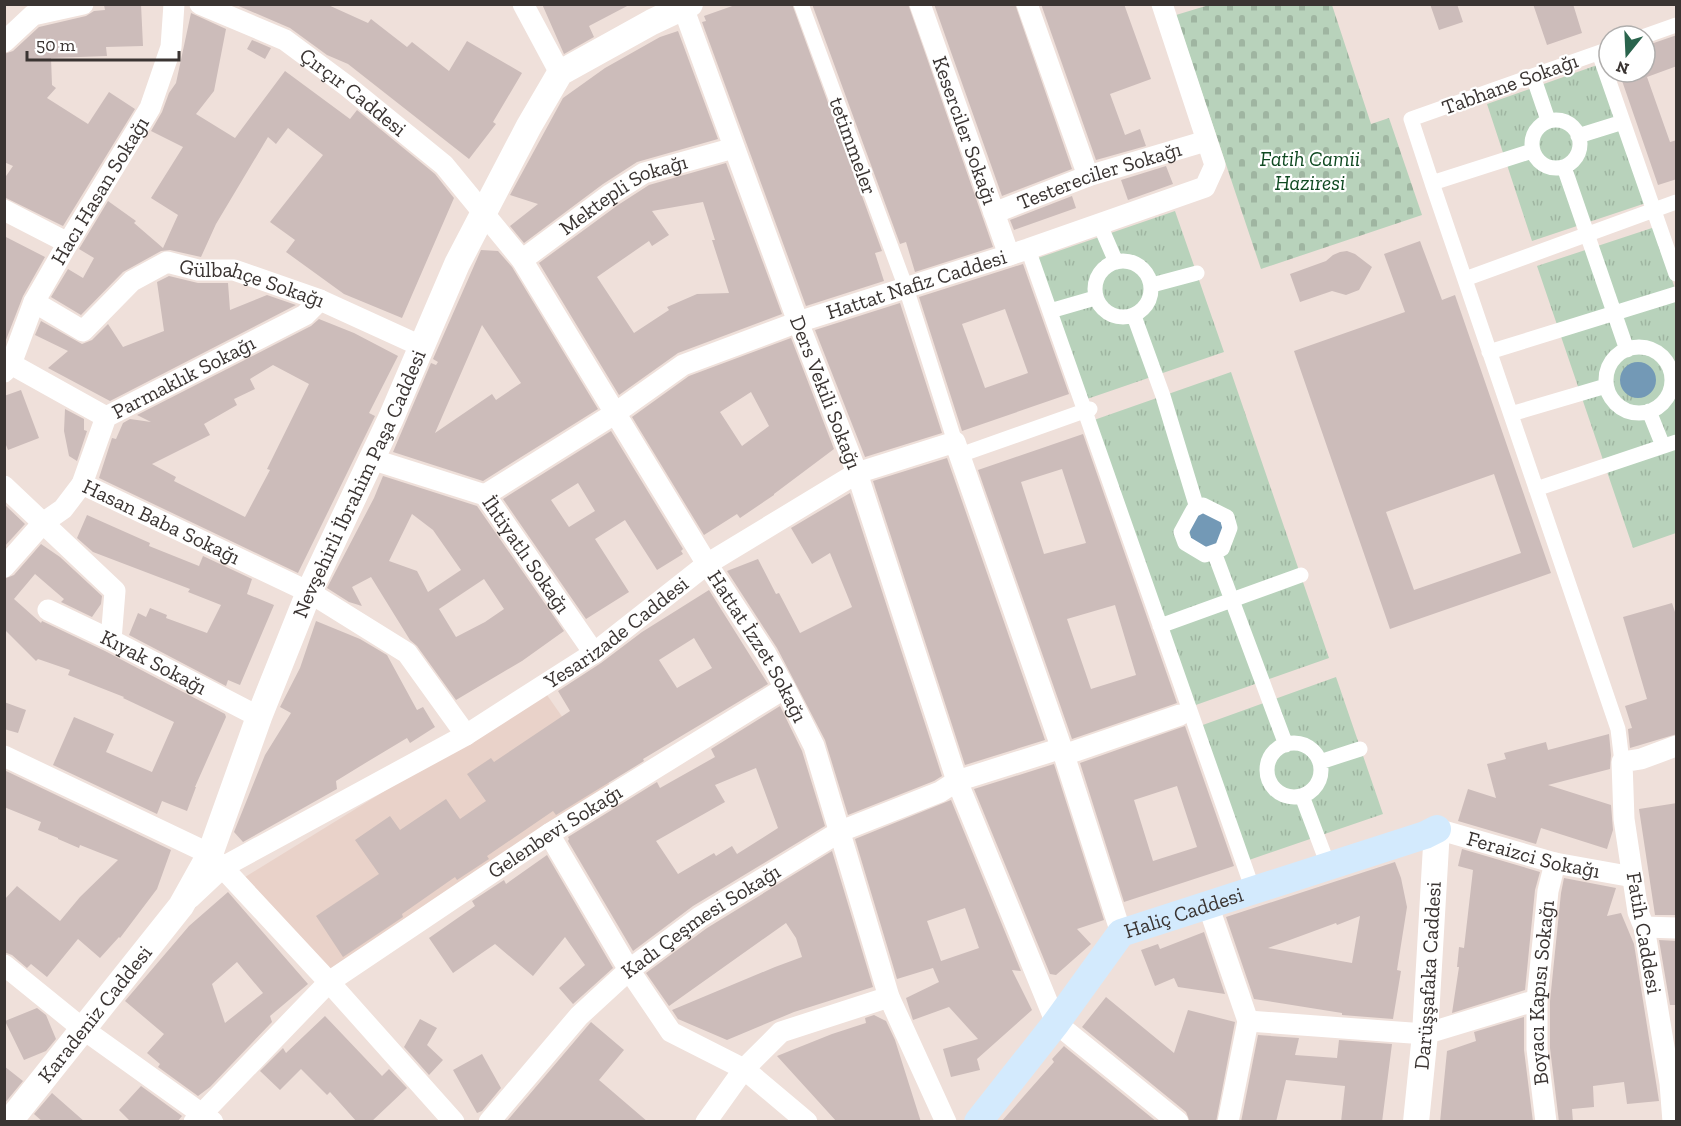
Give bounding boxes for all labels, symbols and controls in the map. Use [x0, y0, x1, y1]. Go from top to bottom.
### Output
scale bar [27, 24, 178, 62]
north arrow [1597, 24, 1657, 84]
text: 50 m [36, 34, 76, 56]
street label: Çırçır Caddesi [295, 42, 412, 141]
street label: Tabhane Sokağı [1438, 47, 1581, 120]
street label: Keserciler Sokağı [927, 53, 1003, 208]
text: N [1614, 57, 1631, 79]
street label: tetimmeler [824, 94, 883, 198]
street label: Hacı Hasan Sokağı [45, 112, 154, 269]
street label: Testereciler Sokağı [1013, 136, 1184, 215]
park label: Fatih Camii Haziresi [1260, 146, 1360, 195]
street label: Mektepli Sokağı [554, 149, 690, 240]
street label: Hattat Nafiz Caddesi [823, 244, 1010, 324]
street label: Gülbahçe Sokağı [177, 253, 329, 313]
street label: Ders Vekili Sokağı [785, 312, 867, 473]
street label: Parmaklık Sokağı [108, 330, 259, 424]
street label: Nevşehirli İbrahim Paşa Caddesi [287, 346, 431, 621]
street label: Hasan Baba Sokağı [79, 473, 245, 570]
street label: İhtiyatlı Sokağı [477, 491, 576, 618]
street label: Hattat İzzet Sokağı [702, 565, 813, 726]
street label: Yesarizade Caddesi [539, 571, 693, 694]
street label: Kıyak Sokağı [97, 624, 211, 700]
street label: Gelenbevi Sokağı [483, 779, 627, 884]
street label: Feraizci Sokağı [1464, 825, 1602, 883]
street label: Kadı Çeşmesi Sokağı [616, 858, 785, 983]
street label: Fatih Caddesi [1621, 870, 1668, 996]
street label: Haliç Caddesi [1121, 881, 1246, 943]
street label: Darüşşafaka Caddesi [1408, 881, 1446, 1071]
street label: Boyacı Kapısı Sokağı [1524, 899, 1559, 1087]
street label: Karadeniz Caddesi [32, 940, 157, 1087]

